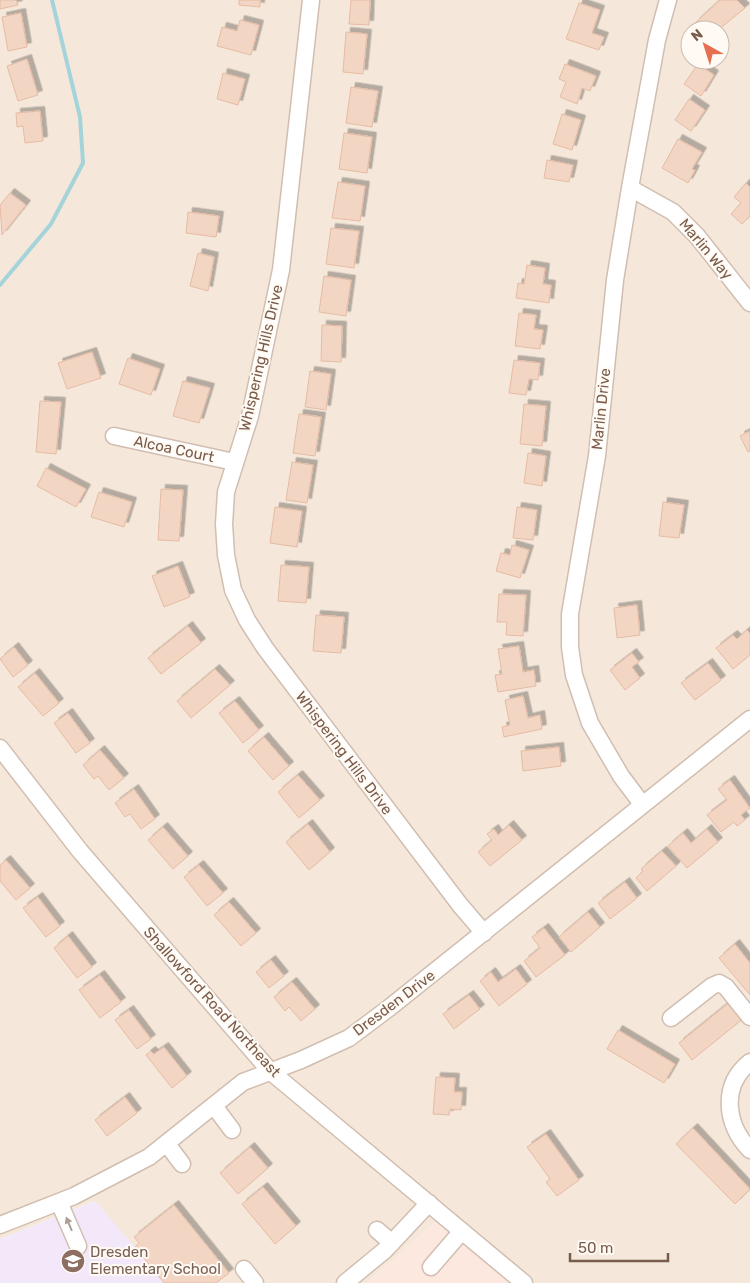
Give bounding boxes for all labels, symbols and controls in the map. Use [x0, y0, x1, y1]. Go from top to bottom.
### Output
north arrow [680, 20, 730, 70]
text: N [688, 26, 706, 45]
street label: Marlin Way [675, 215, 737, 283]
street label: Whispering Hills Drive [235, 283, 287, 433]
street label: Marlin Drive [588, 367, 614, 451]
street label: Alcoa Court [132, 432, 216, 466]
street label: Whispering Hills Drive [292, 688, 396, 818]
street label: Shallowford Road Northeast [140, 923, 284, 1081]
street label: Dresden Drive [349, 966, 439, 1040]
one-way arrow [64, 1217, 72, 1231]
scale bar [570, 1230, 668, 1262]
text: 50 m [578, 1239, 613, 1257]
place label: Dresden Elementary School [90, 1243, 221, 1278]
school or university icon: Dresden Elementary School [60, 1248, 86, 1274]

